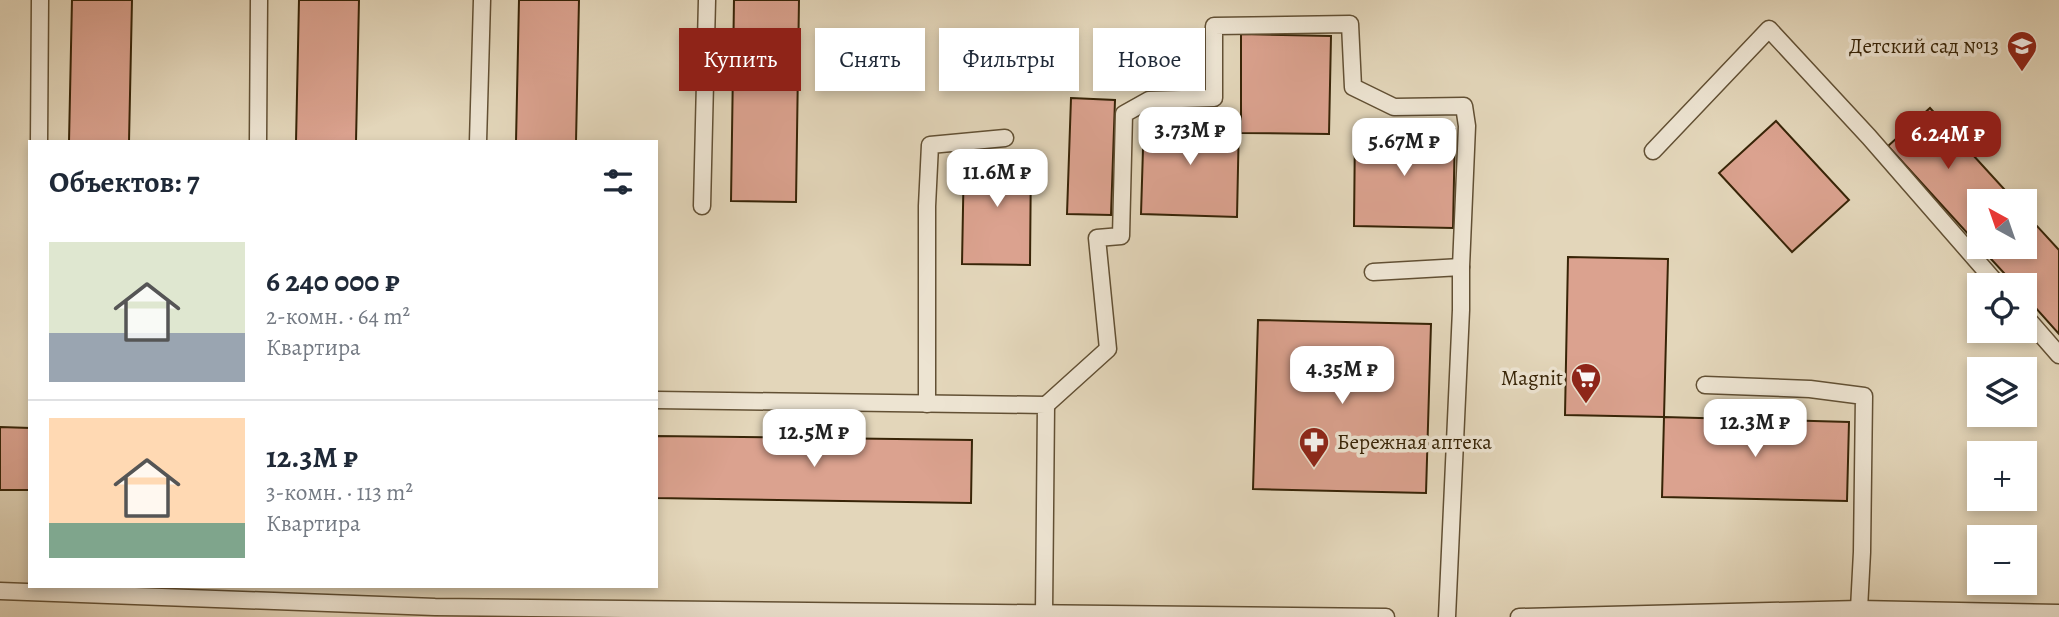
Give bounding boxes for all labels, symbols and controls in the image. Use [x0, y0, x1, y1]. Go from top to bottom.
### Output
chip: Купить [679, 28, 801, 91]
chip: Снять [815, 28, 925, 91]
chip: Фильтры [939, 28, 1079, 91]
chip: Новое [1093, 28, 1205, 91]
school or university icon: Детский сад №13 [2005, 29, 2039, 73]
place label: Детский сад №13 [1849, 32, 1999, 60]
pin: 3.73M ₽ [1125, 108, 1255, 167]
pin: 6.24M ₽ [1883, 111, 2013, 171]
text: 3.73M ₽ [1155, 114, 1225, 145]
pin: 5.67M ₽ [1339, 118, 1469, 178]
text: 6.24M ₽ [1911, 118, 1985, 149]
text: 5.67M ₽ [1368, 125, 1440, 156]
pin: 11.6M ₽ [932, 150, 1062, 209]
text: 11.6M ₽ [963, 156, 1031, 187]
text: Объектов: 7 [49, 162, 199, 202]
icon: filters [599, 163, 637, 201]
north arrow [1967, 189, 2037, 259]
map controls [1967, 189, 2037, 595]
text: 6 240 000 ₽ [266, 261, 400, 301]
icon: home [105, 270, 189, 354]
button: locate [1967, 273, 2037, 343]
text: 2-комн. · 64 m² [266, 301, 410, 332]
text: Квартира [266, 332, 361, 363]
pin: 4.35M ₽ [1277, 346, 1407, 406]
text: 4.35M ₽ [1306, 353, 1378, 384]
button: layers [1967, 357, 2037, 427]
supermarket icon: Magnit [1569, 361, 1603, 405]
place label: Magnit [1501, 364, 1563, 392]
pin: 12.3M ₽ [1690, 400, 1820, 459]
text: 12.3M ₽ [1720, 406, 1790, 437]
pin: 12.5M ₽ [749, 410, 879, 469]
text: 12.5M ₽ [779, 416, 849, 447]
pharmacy icon: Бережная аптека [1297, 425, 1331, 469]
place label: Бережная аптека [1337, 428, 1492, 456]
text: 12.3M ₽ [266, 437, 358, 477]
button: + [1967, 441, 2037, 511]
icon: home [105, 446, 189, 530]
text: 3-комн. · 113 m² [266, 477, 413, 508]
text: Квартира [266, 508, 361, 539]
button: − [1967, 525, 2037, 595]

